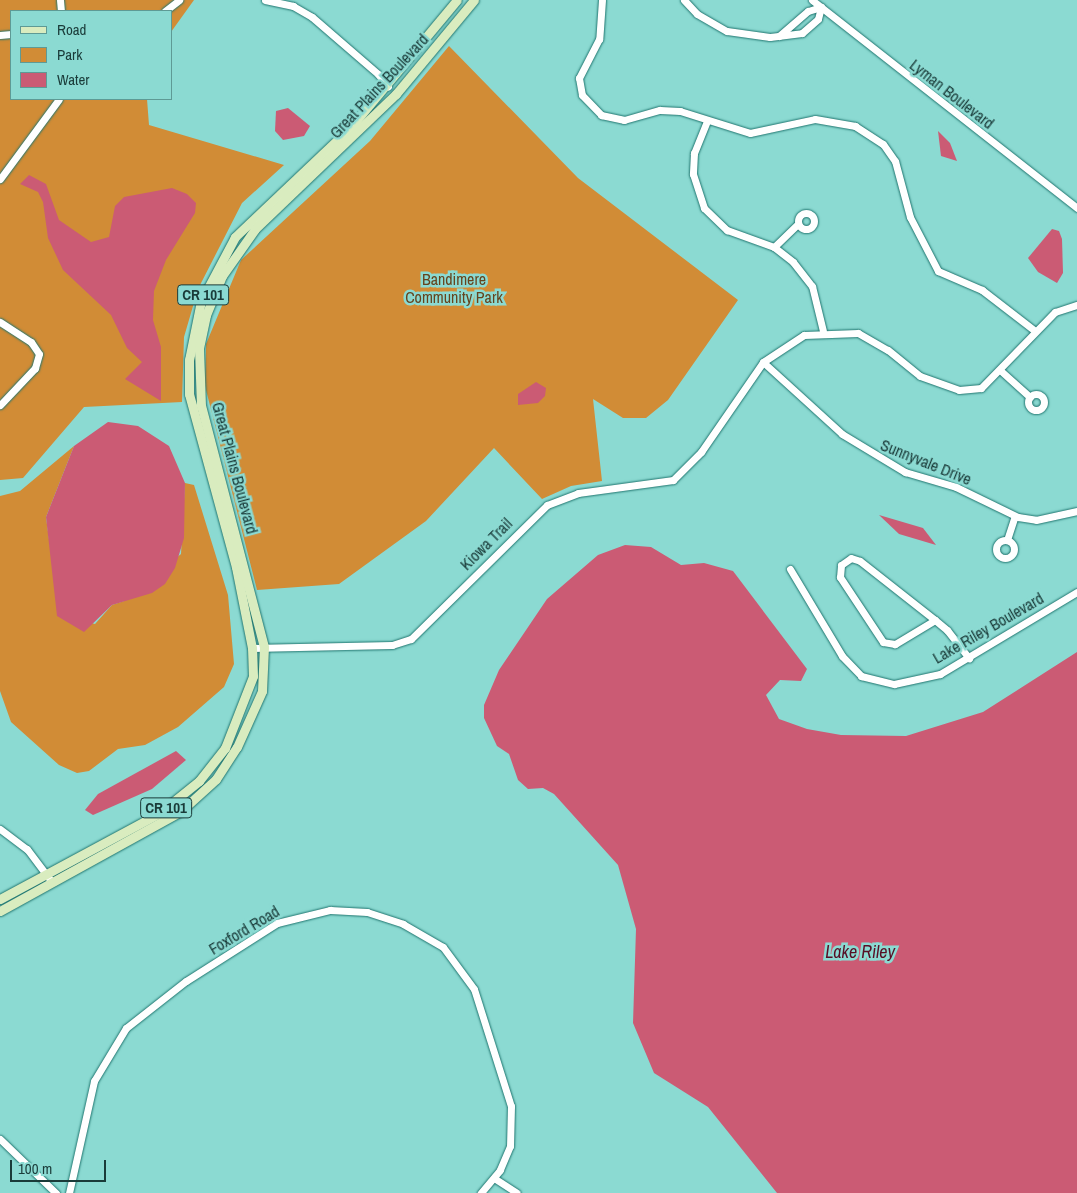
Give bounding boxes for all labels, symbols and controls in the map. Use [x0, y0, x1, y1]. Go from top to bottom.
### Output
legend [10, 10, 172, 100]
text: Road [57, 19, 86, 40]
street label: Great Plains Boulevard [326, 30, 432, 142]
text: Park [57, 44, 82, 65]
street label: Lyman Boulevard [906, 55, 998, 133]
text: Water [57, 69, 89, 90]
park label: Bandimere Community Park [405, 269, 503, 307]
road number: CR 101 [177, 282, 229, 308]
street label: Great Plains Boulevard [208, 400, 262, 536]
street label: Sunnyvale Drive [878, 435, 974, 489]
street label: Kiowa Trail [456, 514, 516, 574]
street label: Lake Riley Boulevard [929, 589, 1047, 667]
road number: CR 101 [140, 796, 192, 820]
street label: Foxford Road [205, 901, 283, 959]
water label: Lake Riley [825, 941, 895, 963]
scale bar [12, 1150, 109, 1182]
text: 100 m [18, 1158, 52, 1179]

